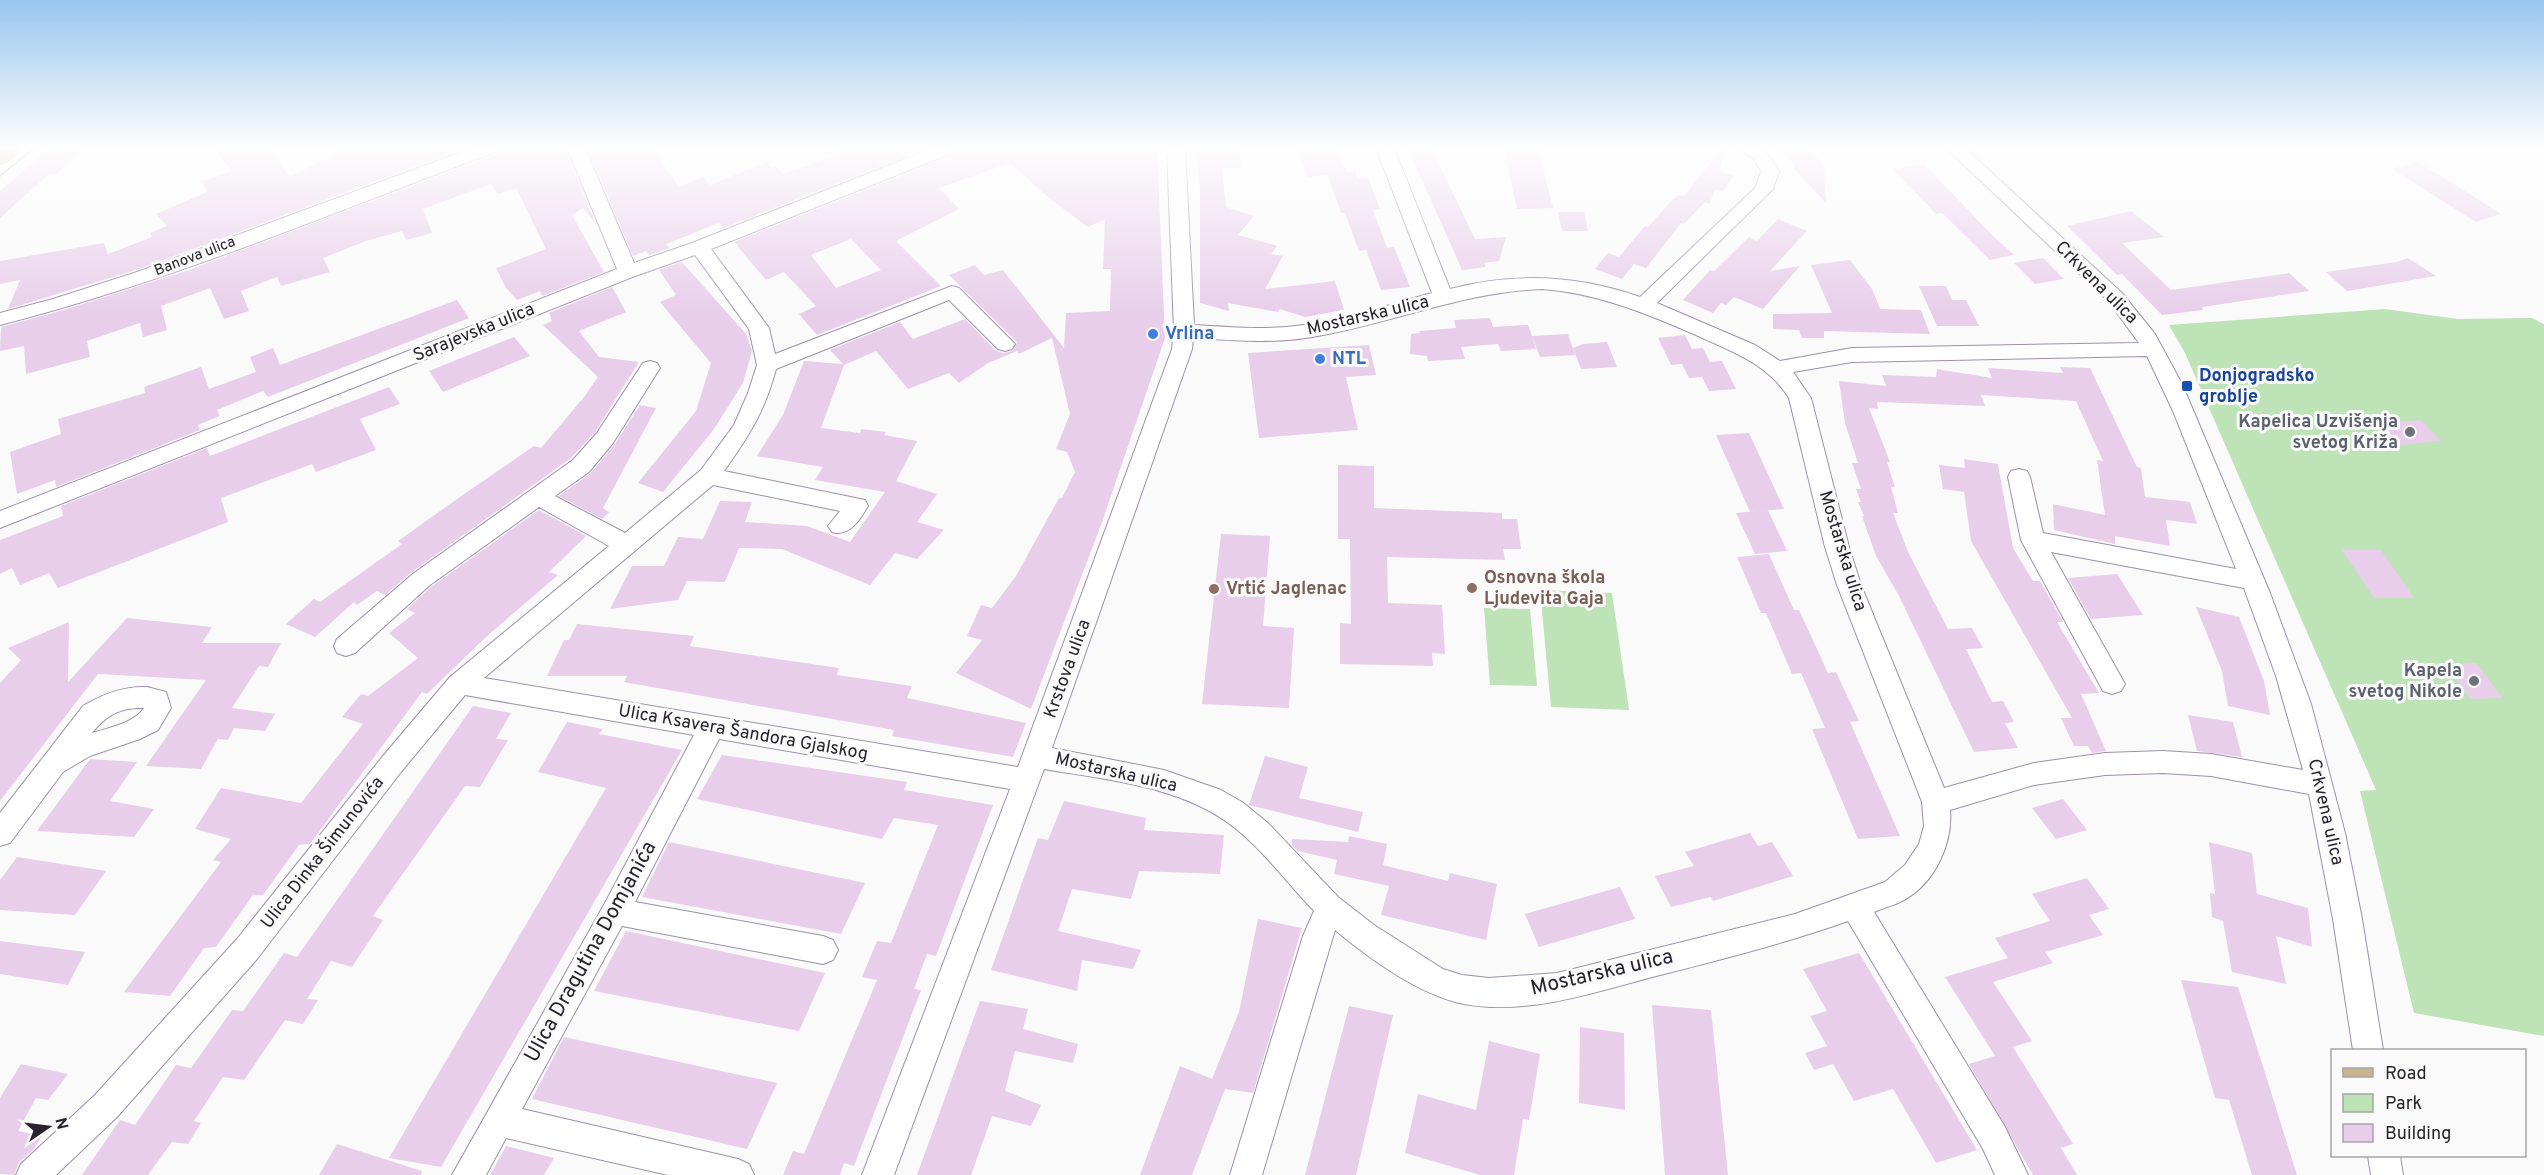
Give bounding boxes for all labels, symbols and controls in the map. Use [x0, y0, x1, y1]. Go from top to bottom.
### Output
street label: Banova ulica [152, 233, 238, 281]
street label: Crkvena ulica [2050, 237, 2142, 329]
street label: Mostarska ulica [1305, 291, 1431, 341]
street label: Sarajevska ulica [410, 298, 538, 368]
place label: Vrlina [1165, 323, 1214, 346]
marker: Vrlina [1146, 327, 1160, 341]
place label: NTL [1332, 348, 1366, 371]
marker: NTL [1313, 352, 1327, 366]
place label: Donjogradsko groblje [2199, 365, 2314, 409]
marker: Donjogradsko groblje [2180, 379, 2194, 393]
place label: Kapelica Uzvišenja svetog Križa [2238, 411, 2398, 455]
marker: Kapelica Uzvišenja svetog Križa [2403, 425, 2417, 439]
street label: Mostarska ulica [1813, 488, 1871, 614]
place label: Osnovna škola Ljudevita Gaja [1484, 567, 1605, 611]
place label: Vrtić Jaglenac [1226, 578, 1347, 601]
marker: Osnovna škola Ljudevita Gaja [1465, 581, 1479, 595]
marker: Vrtić Jaglenac [1207, 582, 1221, 596]
street label: Krstova ulica [1039, 616, 1097, 722]
place label: Kapela svetog Nikole [2349, 660, 2462, 704]
marker: Kapela svetog Nikole [2467, 674, 2481, 688]
street label: Ulica Ksavera Šandora Gjalskog [616, 698, 870, 766]
street label: Mostarska ulica [1053, 748, 1179, 798]
street label: Crkvena ulica [2302, 757, 2348, 867]
street label: Ulica Dinka Šimunovića [255, 771, 390, 934]
street label: Ulica Dragutina Domjanića [519, 837, 663, 1067]
street label: Mostarska ulica [1528, 943, 1676, 1003]
legend [2331, 1049, 2526, 1157]
text: Road [2385, 1063, 2427, 1086]
text: Park [2385, 1093, 2422, 1116]
north arrow [18, 1097, 78, 1157]
text: N [50, 1116, 72, 1132]
text: Building [2385, 1123, 2451, 1146]

